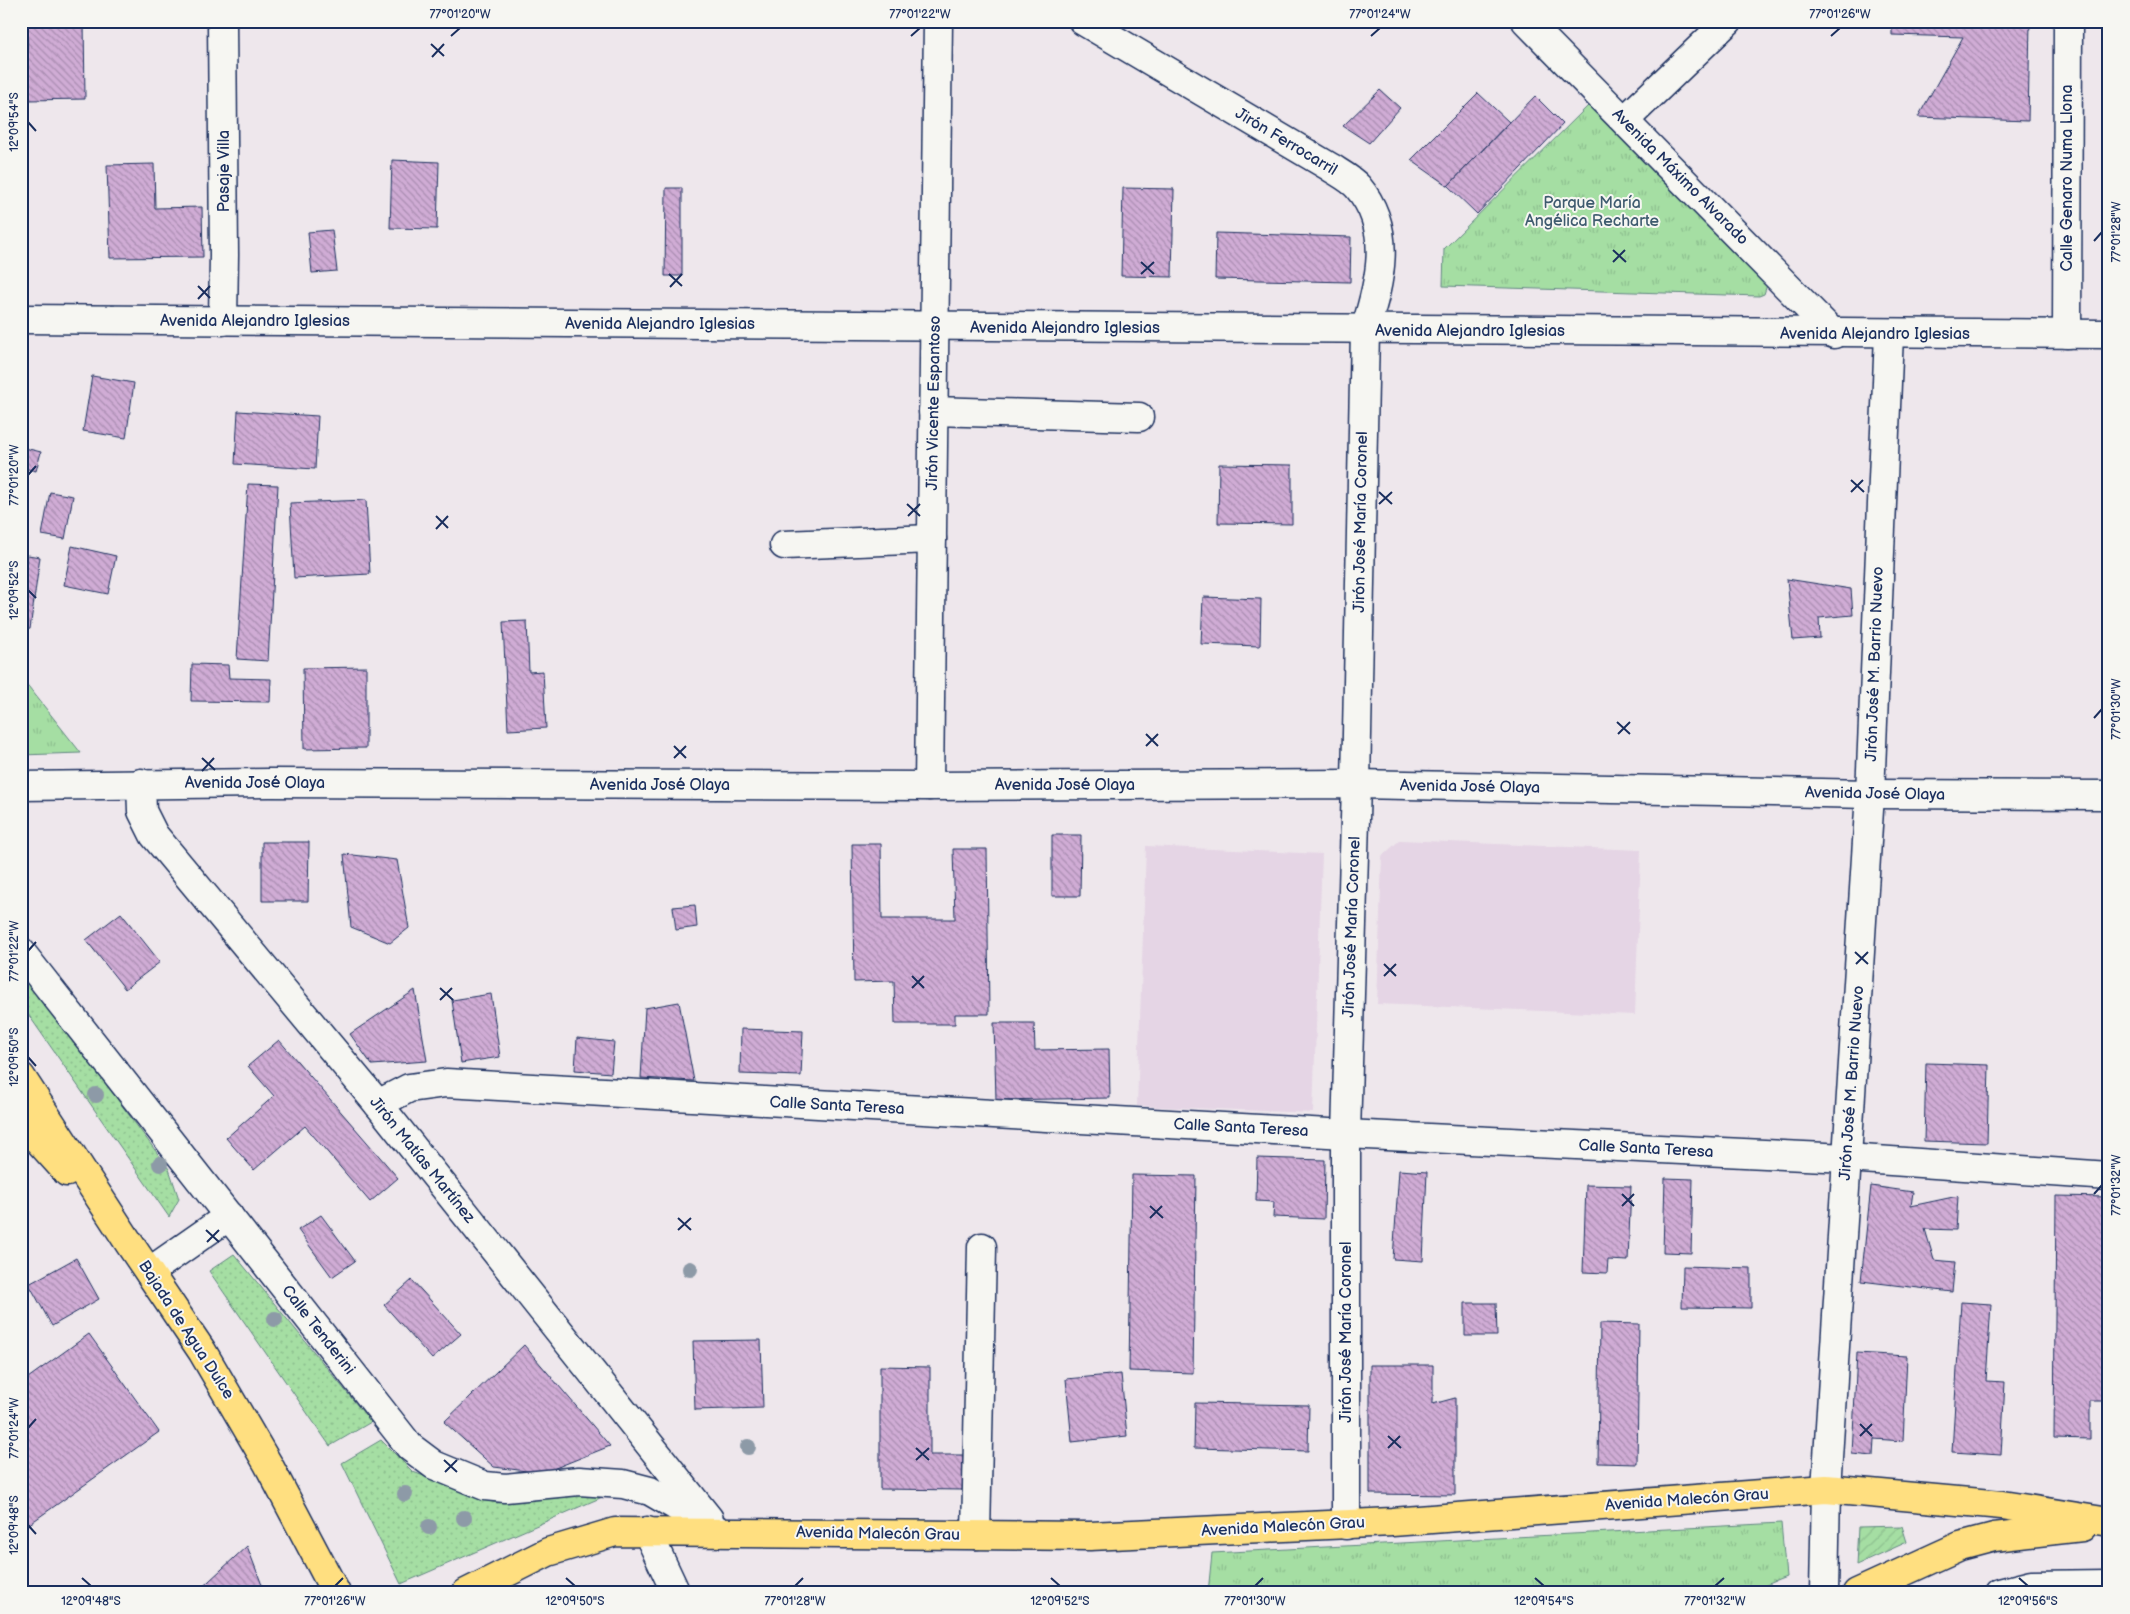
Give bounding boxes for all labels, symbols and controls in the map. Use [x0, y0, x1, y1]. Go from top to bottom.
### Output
text: 77°01'20"W [429, 7, 491, 22]
text: 77°01'22"W [889, 7, 951, 22]
text: 77°01'24"W [1349, 7, 1411, 22]
text: 77°01'26"W [1809, 7, 1871, 22]
street label: Calle Genaro Numa Llona [2058, 84, 2077, 272]
text: 12°09'54"S [7, 92, 22, 152]
street label: Jirón Ferrocarril [1232, 104, 1340, 180]
street label: Avenida Máximo Alvarado [1608, 105, 1752, 249]
street label: Pasaje Villa [215, 130, 234, 212]
park label: Parque María Angélica Recharte [1525, 194, 1660, 231]
text: 77°01'28"W [2109, 201, 2124, 263]
street label: Avenida Alejandro Iglesias [160, 312, 350, 331]
street label: Avenida Alejandro Iglesias [565, 315, 755, 334]
street label: Jirón Vicente Espantoso [923, 315, 945, 491]
street label: Avenida Alejandro Iglesias [970, 319, 1160, 338]
street label: Avenida Alejandro Iglesias [1375, 322, 1565, 341]
street label: Avenida Alejandro Iglesias [1780, 325, 1970, 344]
street label: Jirón José María Coronel [1350, 431, 1372, 613]
text: 77°01'20"W [7, 444, 22, 506]
text: 12°09'52"S [7, 560, 22, 620]
street label: Jirón José M. Barrio Nuevo [1862, 566, 1888, 762]
text: 77°01'30"W [2109, 678, 2124, 740]
street label: Avenida José Olaya [185, 774, 325, 793]
street label: Avenida José Olaya [590, 776, 730, 795]
street label: Avenida José Olaya [995, 776, 1135, 795]
street label: Avenida José Olaya [1400, 776, 1540, 798]
street label: Avenida José Olaya [1805, 783, 1945, 805]
street label: Jirón José María Coronel [1339, 836, 1365, 1018]
text: 77°01'22"W [7, 920, 22, 982]
street label: Jirón José M. Barrio Nuevo [1836, 985, 1868, 1181]
text: 12°09'50"S [7, 1027, 22, 1087]
street label: Jirón Matías Martínez [365, 1093, 479, 1227]
street label: Calle Santa Teresa [769, 1093, 905, 1119]
street label: Calle Santa Teresa [1173, 1115, 1309, 1141]
street label: Calle Santa Teresa [1578, 1136, 1714, 1162]
text: 77°01'32"W [2109, 1154, 2124, 1216]
street label: Jirón José María Coronel [1337, 1241, 1356, 1423]
street label: Bajada de Agua Dulce [134, 1257, 238, 1403]
street label: Calle Tenderini [277, 1282, 359, 1378]
text: 77°01'24"W [7, 1397, 22, 1459]
street label: Avenida Malecón Grau [1605, 1485, 1769, 1515]
text: 12°09'48"S [7, 1495, 22, 1555]
street label: Avenida Malecón Grau [1201, 1513, 1365, 1541]
street label: Avenida Malecón Grau [796, 1523, 960, 1545]
text: 12°09'48"S [61, 1594, 121, 1609]
text: 77°01'26"W [304, 1594, 366, 1609]
text: 12°09'50"S [545, 1594, 605, 1609]
text: 77°01'28"W [764, 1594, 826, 1609]
text: 12°09'52"S [1030, 1594, 1090, 1609]
text: 77°01'30"W [1224, 1594, 1286, 1609]
text: 12°09'54"S [1514, 1594, 1574, 1609]
text: 77°01'32"W [1684, 1594, 1746, 1609]
text: 12°09'56"S [1998, 1594, 2058, 1609]

